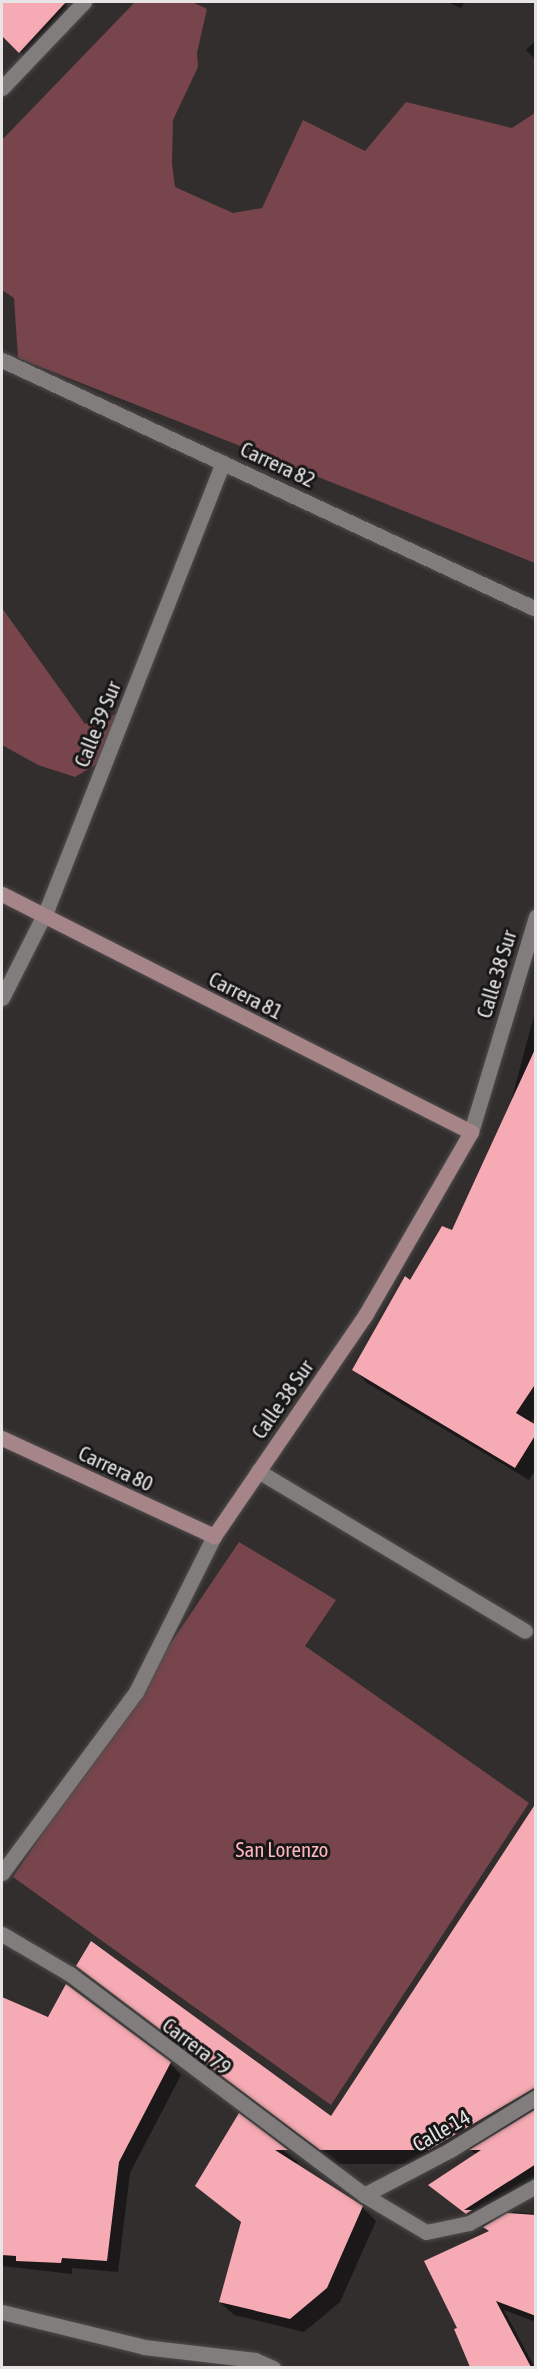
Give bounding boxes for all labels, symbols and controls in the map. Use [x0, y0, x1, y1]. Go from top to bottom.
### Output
street label: Carrera 82 [237, 436, 319, 492]
street label: Calle 39 Sur [68, 677, 126, 771]
street label: Calle 38 Sur [471, 927, 521, 1021]
street label: Carrera 81 [205, 966, 287, 1024]
street label: Calle 38 Sur [246, 1355, 318, 1443]
street label: Carrera 80 [75, 1440, 157, 1496]
park label: San Lorenzo [236, 1836, 328, 1862]
street label: Carrera 79 [158, 2012, 236, 2080]
street label: Calle 14 [408, 2104, 474, 2156]

